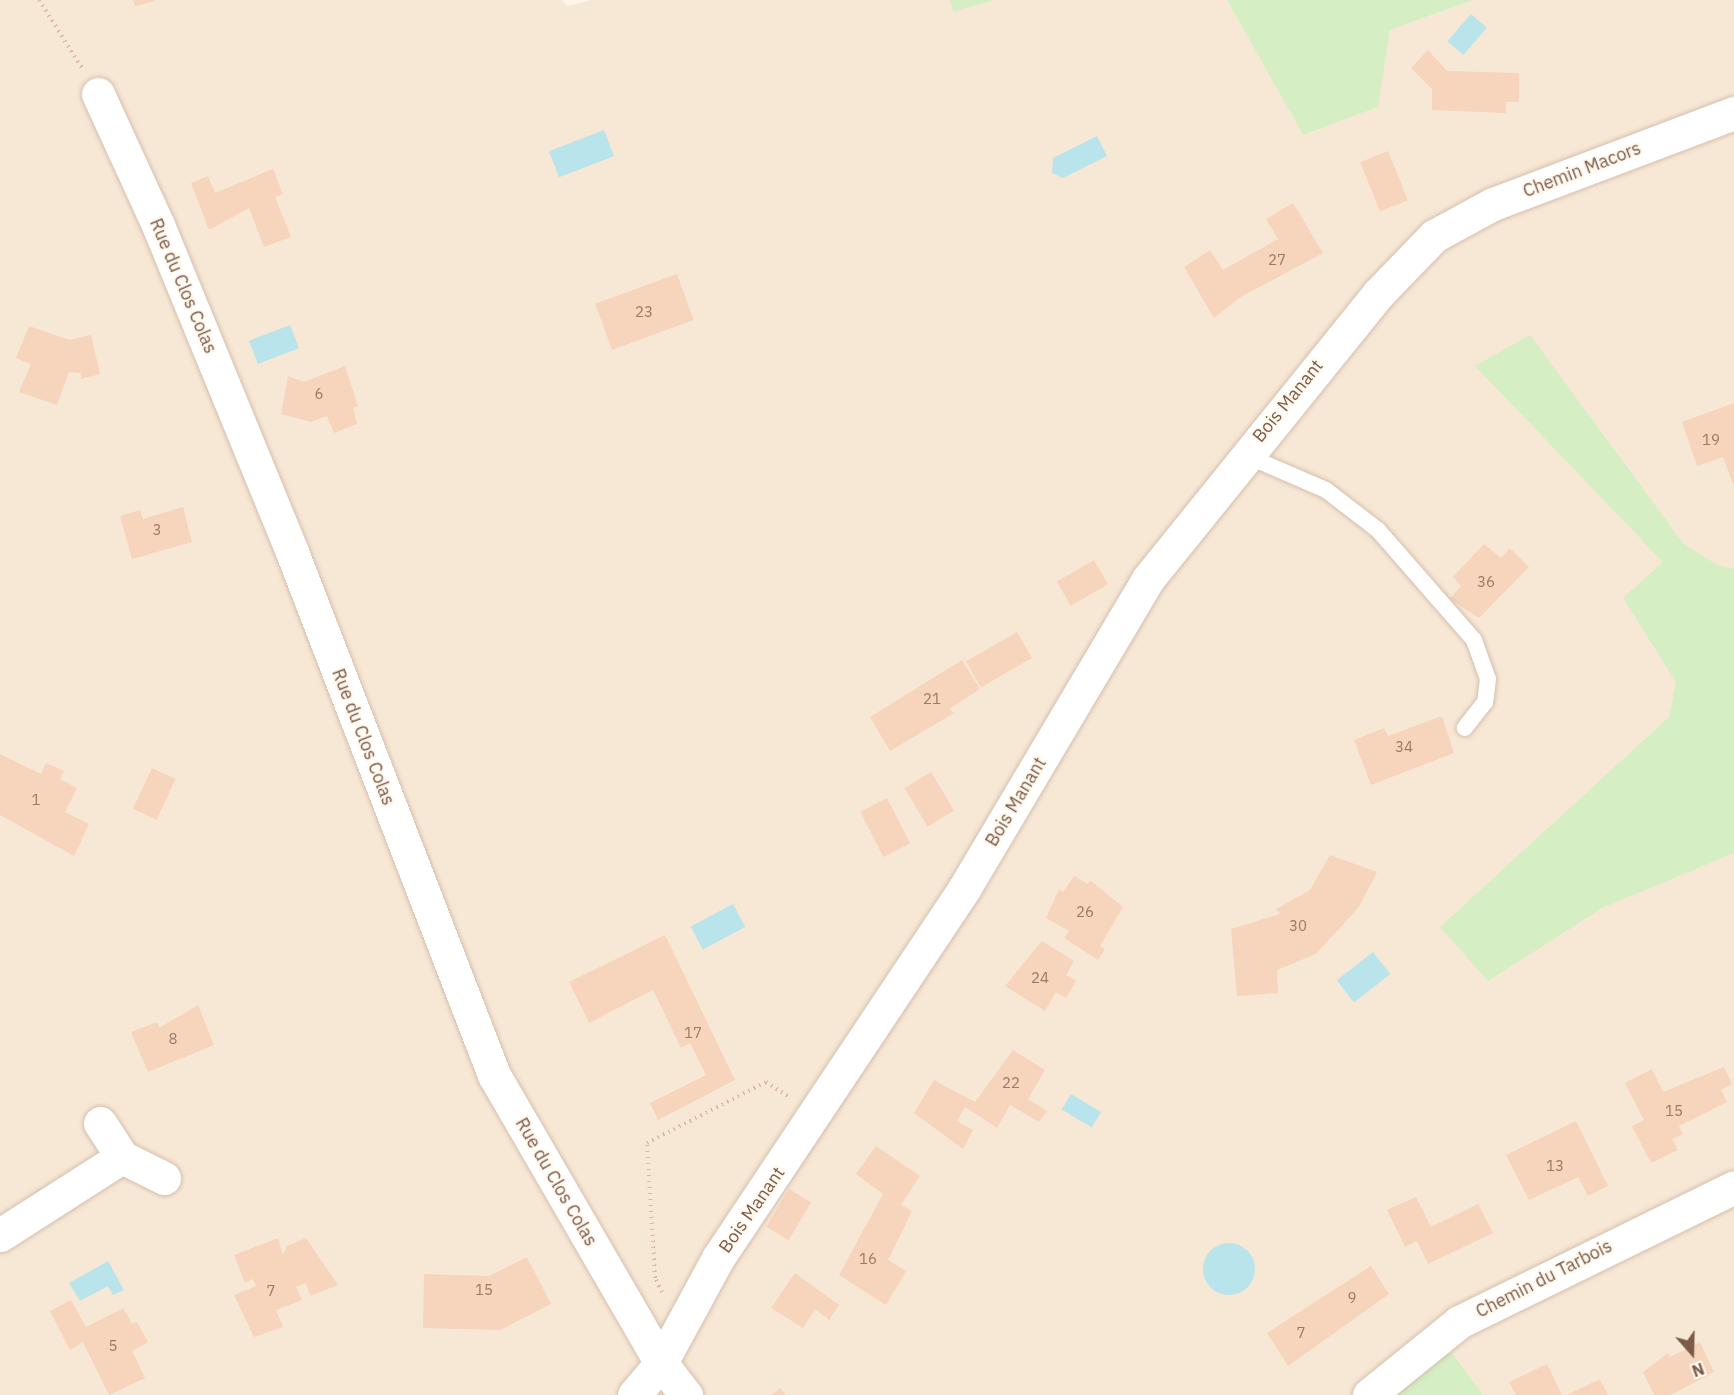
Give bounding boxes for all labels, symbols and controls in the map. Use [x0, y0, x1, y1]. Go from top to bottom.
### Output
street label: Chemin Macors [1520, 138, 1644, 202]
street label: Rue du Clos Colas [145, 215, 221, 357]
house number: 27 [1268, 251, 1286, 269]
house number: 23 [635, 303, 653, 321]
street label: Bois Manant [1248, 355, 1328, 447]
house number: 6 [315, 385, 323, 403]
house number: 19 [1702, 431, 1720, 449]
house number: 3 [153, 521, 161, 539]
house number: 36 [1477, 573, 1495, 591]
street label: Rue du Clos Colas [327, 666, 399, 808]
house number: 21 [923, 690, 941, 708]
house number: 34 [1395, 738, 1413, 756]
street label: Bois Manant [981, 754, 1051, 850]
house number: 1 [32, 791, 40, 809]
house number: 26 [1076, 903, 1094, 921]
house number: 30 [1289, 917, 1307, 935]
house number: 24 [1031, 969, 1049, 987]
house number: 17 [684, 1024, 702, 1042]
house number: 8 [169, 1030, 177, 1048]
house number: 22 [1002, 1074, 1020, 1092]
house number: 15 [1665, 1102, 1683, 1120]
street label: Rue du Clos Colas [511, 1114, 601, 1250]
house number: 13 [1546, 1157, 1564, 1175]
street label: Bois Manant [714, 1163, 790, 1257]
street label: Chemin du Tarbois [1472, 1235, 1616, 1323]
house number: 16 [859, 1250, 877, 1268]
house number: 15 [475, 1281, 493, 1299]
house number: 7 [267, 1282, 275, 1300]
house number: 9 [1348, 1289, 1356, 1307]
north arrow [1662, 1323, 1722, 1383]
house number: 7 [1297, 1324, 1305, 1342]
house number: 5 [109, 1337, 117, 1355]
text: N [1689, 1359, 1707, 1381]

